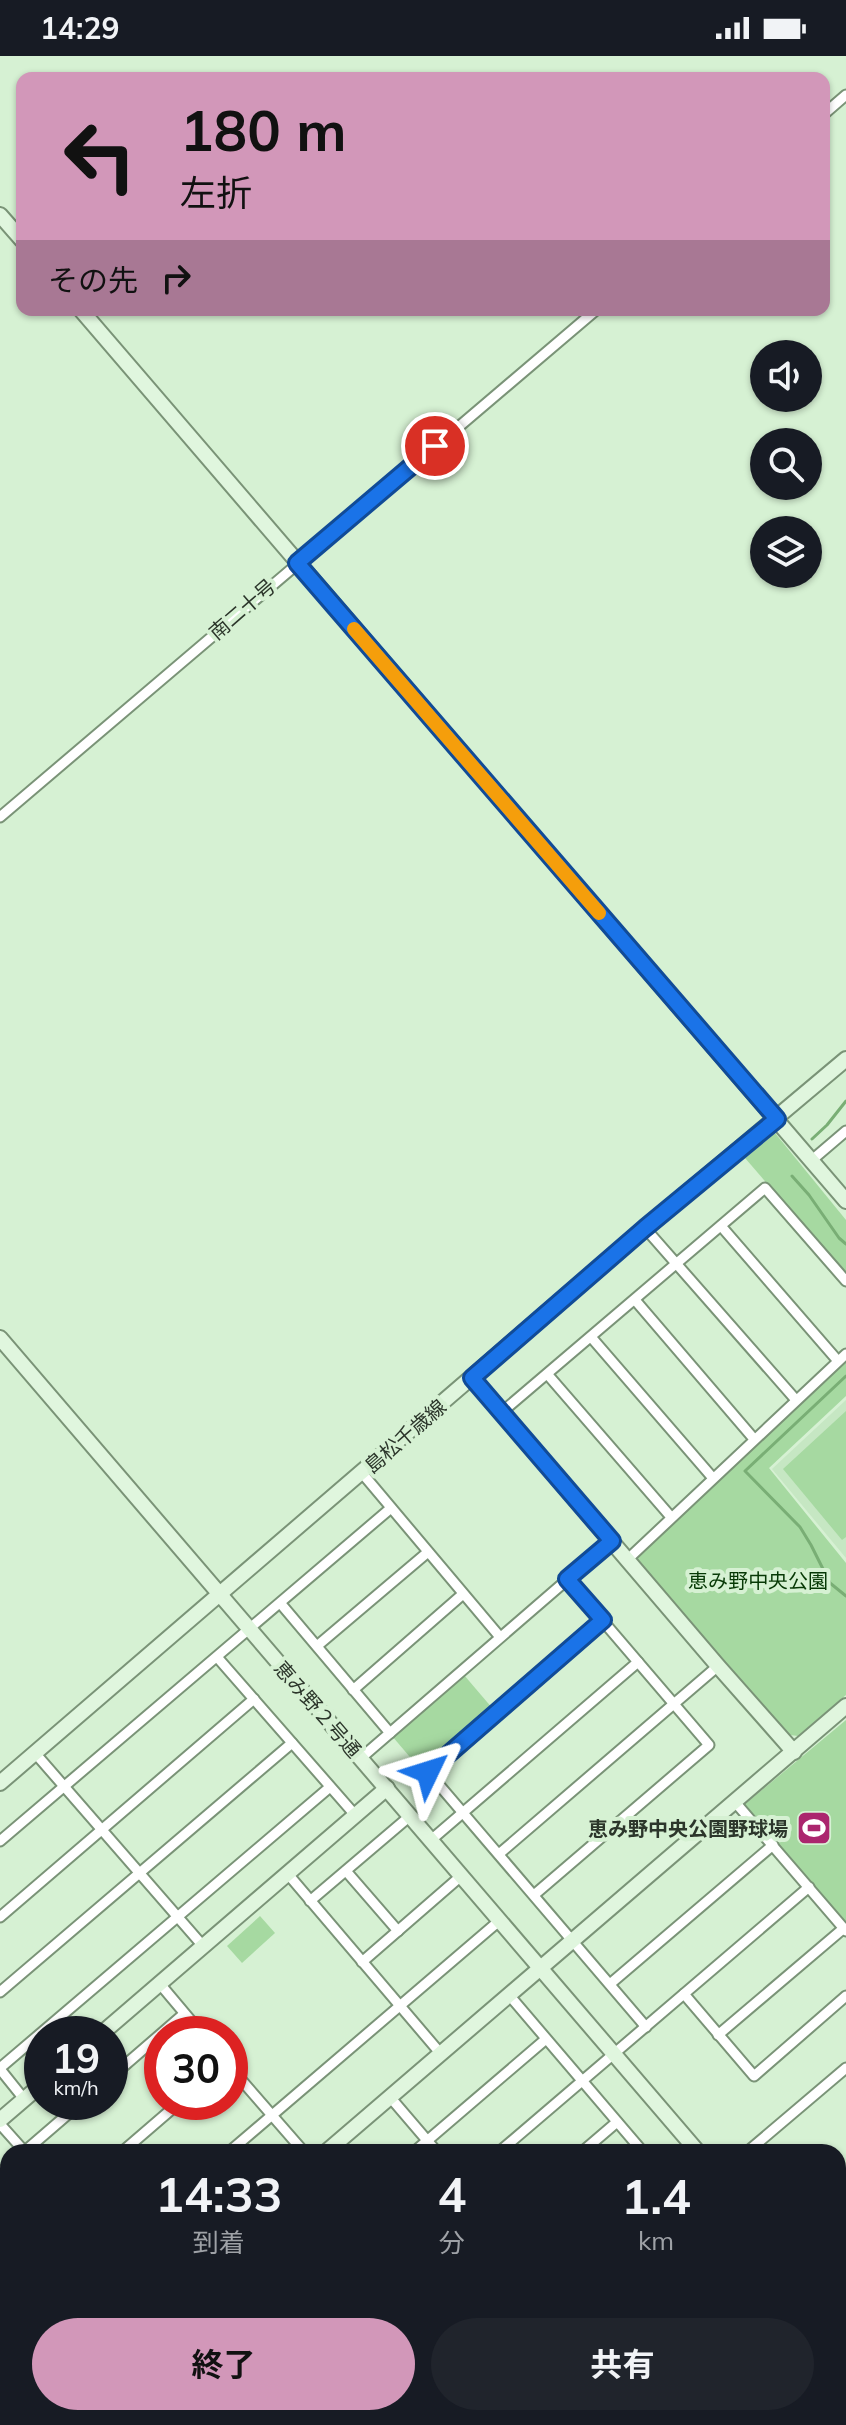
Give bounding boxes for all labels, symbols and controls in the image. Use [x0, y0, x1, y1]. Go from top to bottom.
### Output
text: 14:29 [40, 9, 119, 47]
text: 180 m [180, 95, 347, 165]
icon: left [48, 104, 152, 208]
text: 左折 [180, 170, 252, 215]
icon: right [154, 256, 198, 300]
text: その先 [48, 261, 138, 299]
map controls [750, 340, 822, 588]
button: sound [750, 340, 822, 412]
pin [401, 412, 469, 480]
icon: arrive [413, 424, 457, 468]
button: search [750, 428, 822, 500]
button: layers [750, 516, 822, 588]
street label: 南二十号 [204, 573, 280, 645]
street label: 島松千歳線 [359, 1394, 451, 1478]
park label: 恵み野中央公園 [688, 1568, 828, 1593]
street label: 恵み野２号通 [269, 1656, 367, 1762]
position arrow [386, 1730, 470, 1814]
sports icon: 恵み野中央公園野球場 [795, 1809, 833, 1847]
place label: 恵み野中央公園野球場 [588, 1816, 788, 1841]
speed limit sign: 30 [144, 2016, 248, 2120]
text: 19 [52, 2033, 100, 2083]
text: km/h [53, 2075, 99, 2100]
text: 14:33 [155, 2164, 282, 2224]
text: 4 [437, 2164, 466, 2224]
text: 1.4 [621, 2166, 691, 2226]
text: km [638, 2224, 674, 2257]
text: 到着 [193, 2226, 245, 2259]
text: 分 [439, 2226, 465, 2259]
button: 終了 [32, 2318, 415, 2410]
button: 共有 [431, 2318, 814, 2410]

